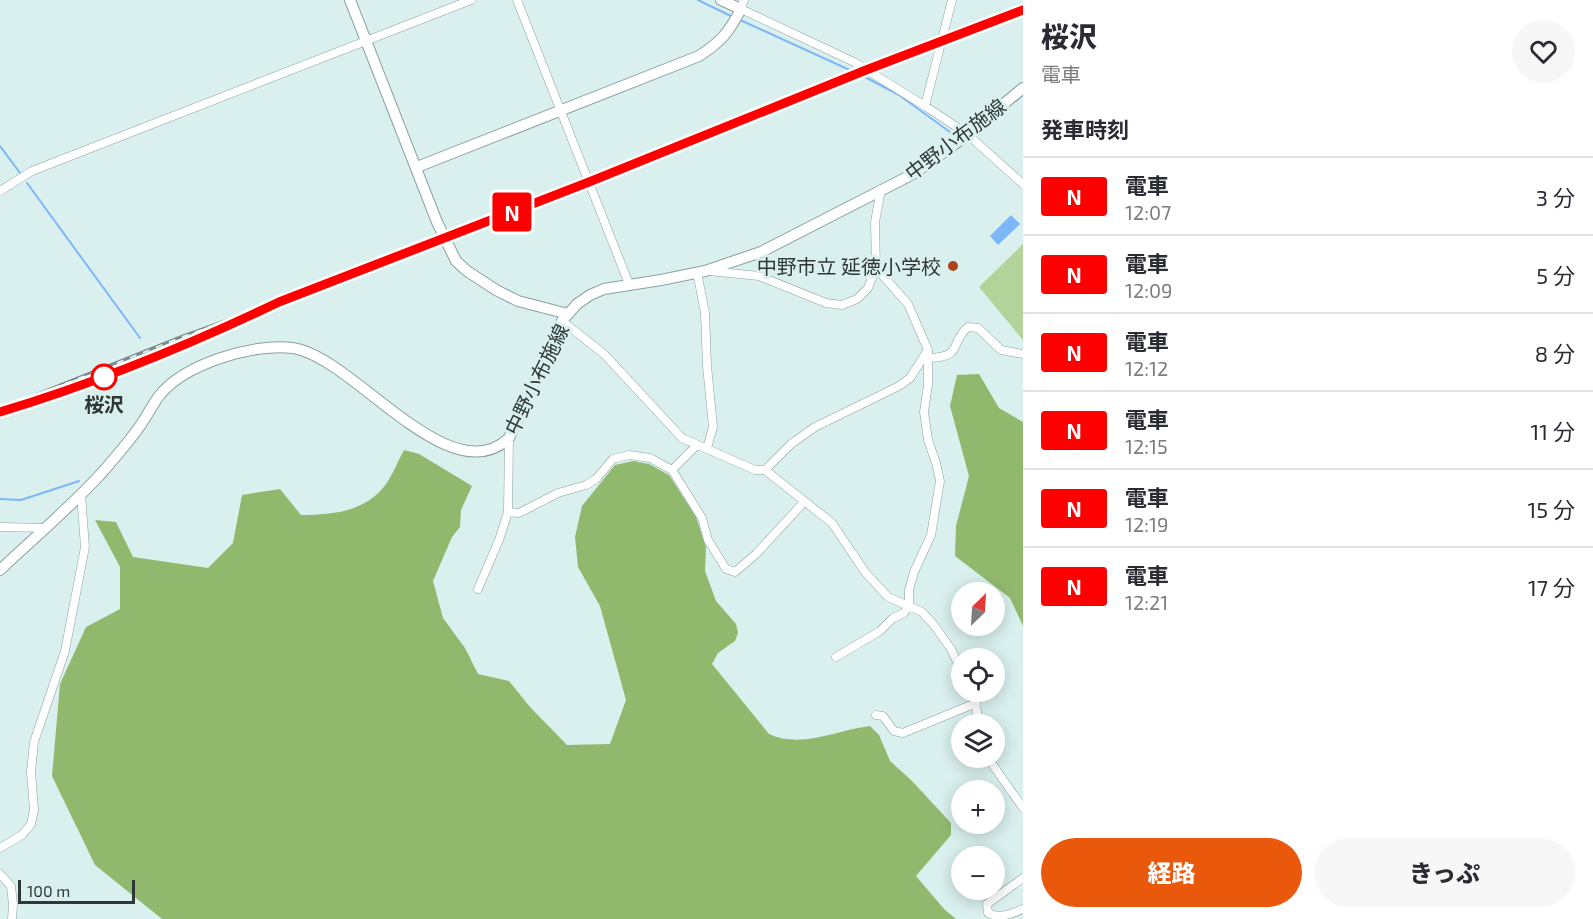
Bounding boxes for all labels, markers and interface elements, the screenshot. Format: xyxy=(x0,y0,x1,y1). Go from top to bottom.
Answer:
text: 桜沢 xyxy=(1041,19,1097,53)
button: heart xyxy=(1512,20,1575,83)
text: 電車 xyxy=(1041,62,1081,86)
street label: 中野小布施線 xyxy=(900,93,1010,185)
text: 発車時刻 xyxy=(1041,116,1129,142)
text: 電車 xyxy=(1125,172,1169,198)
text: N xyxy=(1066,184,1082,209)
text: 3 分 xyxy=(1536,184,1575,210)
line badge: N xyxy=(492,192,532,232)
text: N xyxy=(504,200,520,225)
text: 12:07 xyxy=(1125,200,1171,224)
text: 電車 xyxy=(1125,250,1169,276)
place label: 中野市立 延徳小学校 xyxy=(757,254,941,278)
marker: 中野市立 延徳小学校 xyxy=(946,259,960,273)
text: N xyxy=(1066,262,1082,287)
text: 5 分 xyxy=(1536,262,1575,288)
text: 12:09 xyxy=(1125,278,1172,302)
street label: 中野小布施線 xyxy=(499,320,573,438)
text: 電車 xyxy=(1125,328,1169,354)
text: N xyxy=(1066,340,1082,365)
text: 8 分 xyxy=(1535,340,1575,366)
text: 12:12 xyxy=(1125,356,1168,380)
marker: 桜沢 xyxy=(91,364,117,390)
place label: 桜沢 xyxy=(84,392,124,416)
text: 電車 xyxy=(1125,406,1169,432)
text: N xyxy=(1066,418,1082,443)
text: 11 分 xyxy=(1531,418,1575,444)
text: 12:15 xyxy=(1125,434,1168,458)
text: 電車 xyxy=(1125,484,1169,510)
text: N xyxy=(1066,496,1082,521)
text: 15 分 xyxy=(1528,496,1575,522)
text: 12:19 xyxy=(1125,512,1168,536)
text: 電車 xyxy=(1125,562,1169,588)
text: N xyxy=(1066,574,1082,599)
text: 17 分 xyxy=(1528,574,1575,600)
north arrow xyxy=(951,582,1005,636)
map controls xyxy=(951,582,1005,900)
text: 12:21 xyxy=(1125,590,1168,614)
button: locate xyxy=(951,648,1005,702)
button: layers xyxy=(951,714,1005,768)
button: + xyxy=(951,780,1005,834)
button: 経路 xyxy=(1041,838,1302,907)
button: きっぷ xyxy=(1314,838,1575,907)
button: − xyxy=(951,846,1005,900)
scale bar xyxy=(18,877,135,904)
text: 100 m xyxy=(27,881,70,900)

